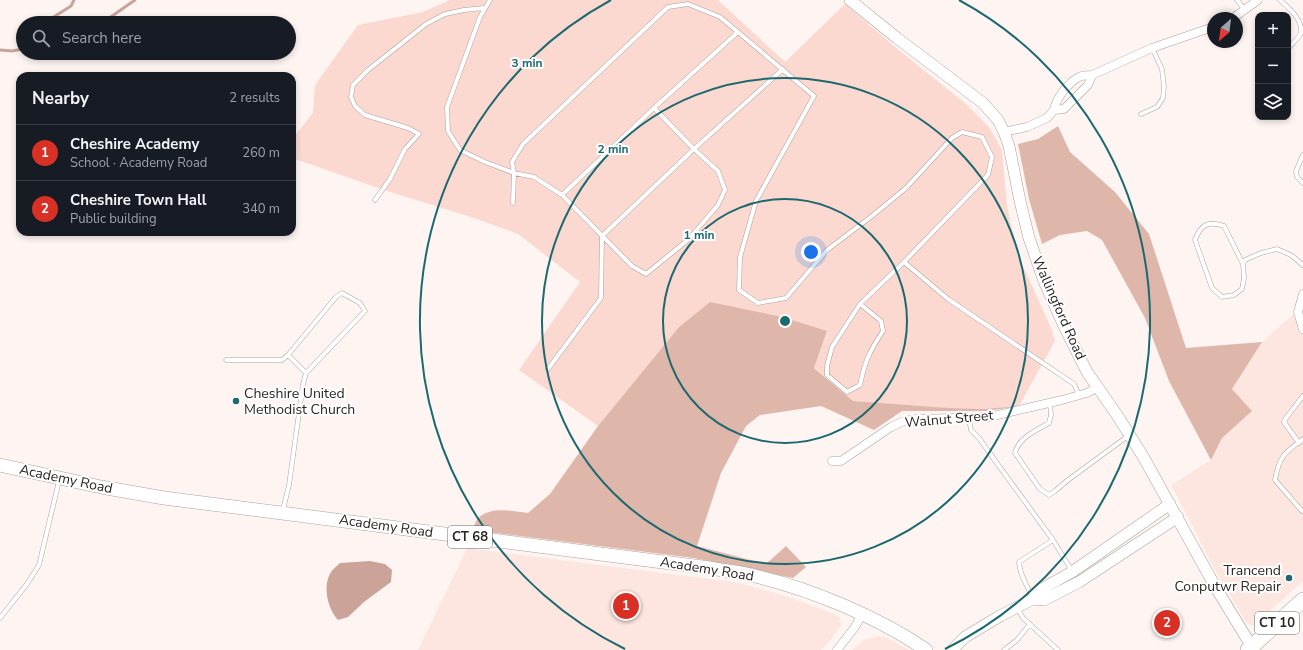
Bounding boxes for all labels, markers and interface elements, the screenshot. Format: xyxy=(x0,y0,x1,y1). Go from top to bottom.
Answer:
north arrow xyxy=(1207,12,1243,48)
map controls xyxy=(1255,12,1291,120)
button: + xyxy=(1255,12,1291,48)
search box xyxy=(16,16,296,60)
icon: search xyxy=(30,27,52,49)
text: Search here xyxy=(62,28,142,48)
button: − xyxy=(1255,48,1291,84)
text: 3 min xyxy=(511,55,543,71)
button: layers xyxy=(1255,84,1291,120)
text: Nearby xyxy=(32,87,89,110)
text: 2 results xyxy=(229,89,280,107)
text: Cheshire Academy xyxy=(70,134,199,154)
text: 2 min xyxy=(597,141,629,157)
text: 1 xyxy=(41,144,49,162)
text: 260 m xyxy=(242,144,280,162)
text: School · Academy Road xyxy=(70,154,207,172)
text: Cheshire Town Hall xyxy=(70,190,207,210)
text: 2 xyxy=(41,200,49,218)
text: 340 m xyxy=(242,200,280,218)
text: Public building xyxy=(70,210,157,228)
text: 1 min xyxy=(683,227,715,243)
your location xyxy=(801,242,821,262)
street label: Wallingford Road xyxy=(1028,253,1090,363)
centre of rings xyxy=(778,314,792,328)
place label: Cheshire United Methodist Church xyxy=(244,384,355,419)
marker: Cheshire United Methodist Church xyxy=(231,396,241,406)
street label: Walnut Street xyxy=(904,406,994,432)
street label: Academy Road xyxy=(18,460,114,498)
street label: Academy Road xyxy=(338,510,434,542)
road number: CT 68 xyxy=(448,526,492,548)
street label: Academy Road xyxy=(659,552,755,586)
place label: Trancend Conputwr Repair xyxy=(1174,561,1281,596)
marker: Trancend Conputwr Repair xyxy=(1284,573,1294,583)
pin: 1 xyxy=(613,591,639,621)
pin: 2 xyxy=(1154,608,1180,638)
road number: CT 10 xyxy=(1255,612,1299,634)

